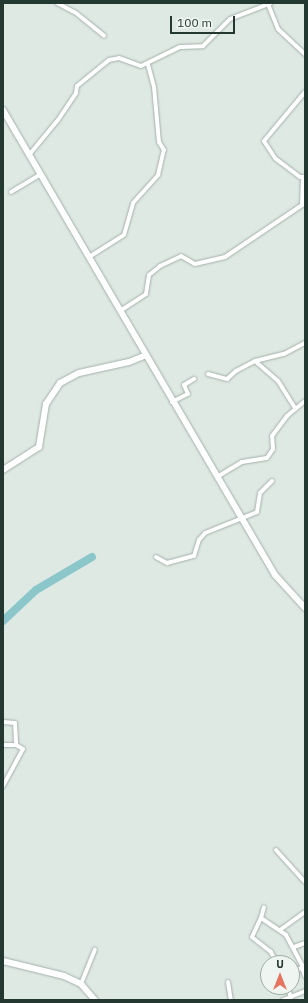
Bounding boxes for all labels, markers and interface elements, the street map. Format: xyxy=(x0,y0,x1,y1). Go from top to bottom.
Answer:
scale bar xyxy=(172,8,237,34)
text: 100 m xyxy=(177,15,212,30)
north arrow xyxy=(260,955,300,995)
text: U xyxy=(276,957,284,971)

